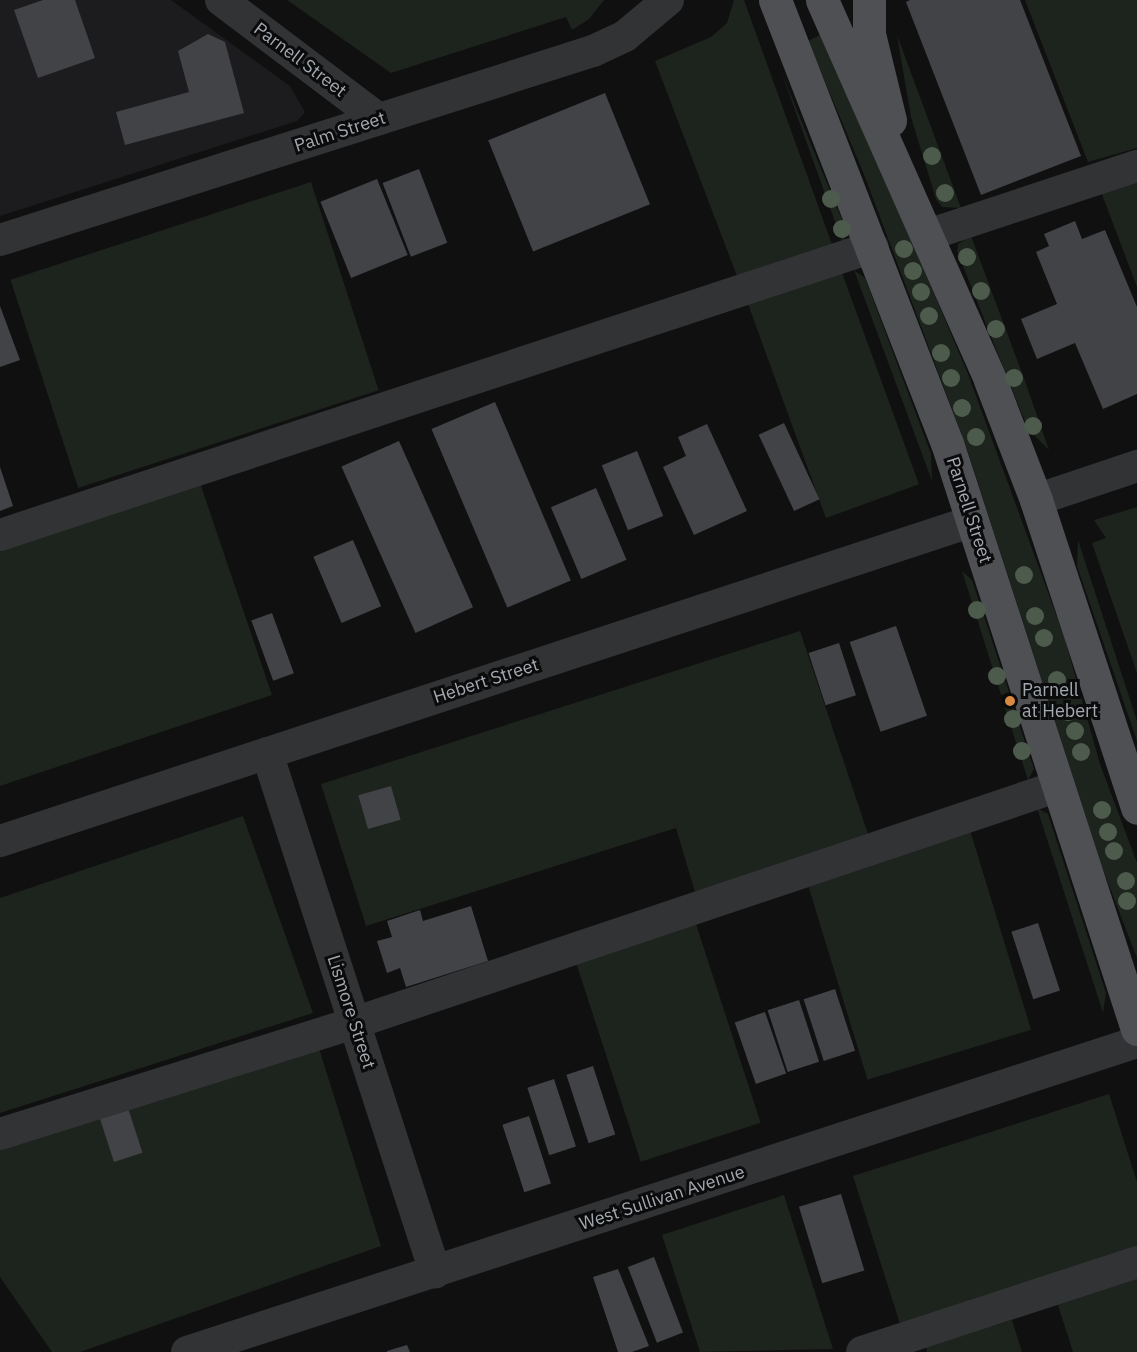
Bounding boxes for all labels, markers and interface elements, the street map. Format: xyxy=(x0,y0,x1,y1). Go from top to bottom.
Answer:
street label: Parnell Street xyxy=(249,18,351,102)
street label: Palm Street xyxy=(292,107,388,157)
street label: Parnell Street xyxy=(942,454,996,566)
street label: Hebert Street xyxy=(431,654,541,708)
place label: Parnell at Hebert xyxy=(1022,680,1098,722)
marker: Parnell at Hebert xyxy=(1003,694,1017,708)
street label: Lismore Street xyxy=(322,953,380,1071)
street label: West Sullivan Avenue xyxy=(577,1161,747,1235)

